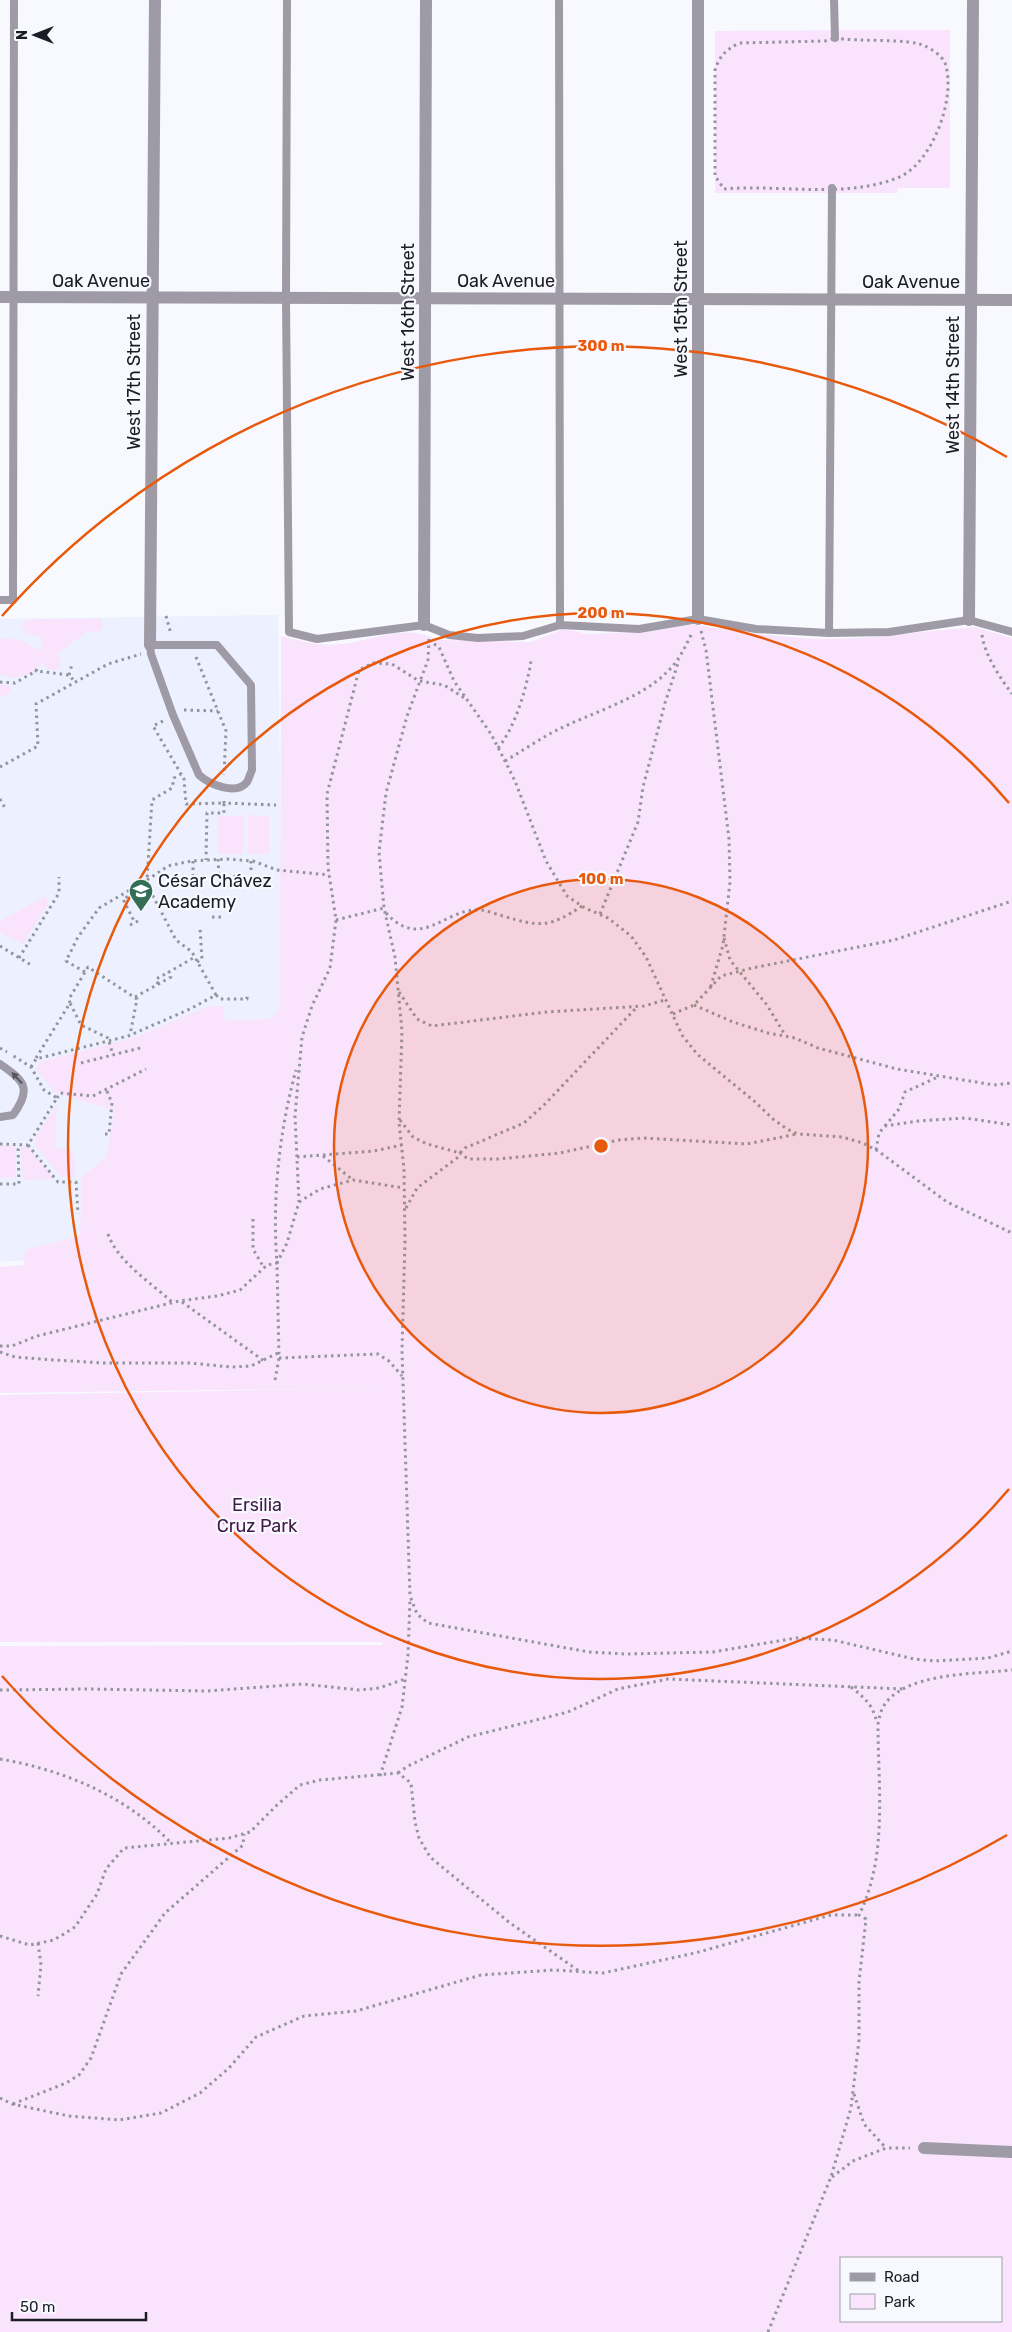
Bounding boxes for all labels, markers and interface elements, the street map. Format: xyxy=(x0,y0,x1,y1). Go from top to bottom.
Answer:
north arrow xyxy=(10,10,60,60)
text: N xyxy=(14,30,31,40)
street label: West 15th Street xyxy=(670,240,692,378)
street label: West 16th Street xyxy=(397,243,419,381)
street label: Oak Avenue xyxy=(52,270,150,292)
street label: Oak Avenue xyxy=(457,270,555,292)
street label: Oak Avenue xyxy=(862,271,960,293)
street label: West 17th Street xyxy=(123,314,145,450)
street label: West 14th Street xyxy=(942,316,964,454)
text: 300 m xyxy=(577,337,625,355)
text: 200 m xyxy=(577,604,625,622)
place label: César Chávez Academy xyxy=(158,870,272,913)
text: 100 m xyxy=(579,870,623,888)
school or university icon: César Chávez Academy xyxy=(128,878,154,912)
one-way arrow xyxy=(11,1072,23,1084)
centre of rings xyxy=(592,1137,610,1155)
park label: Ersilia Cruz Park xyxy=(217,1494,298,1537)
legend xyxy=(840,2257,1002,2322)
text: Road xyxy=(884,2268,920,2286)
scale bar xyxy=(12,2290,146,2322)
text: Park xyxy=(884,2293,915,2311)
text: 50 m xyxy=(20,2298,55,2316)

